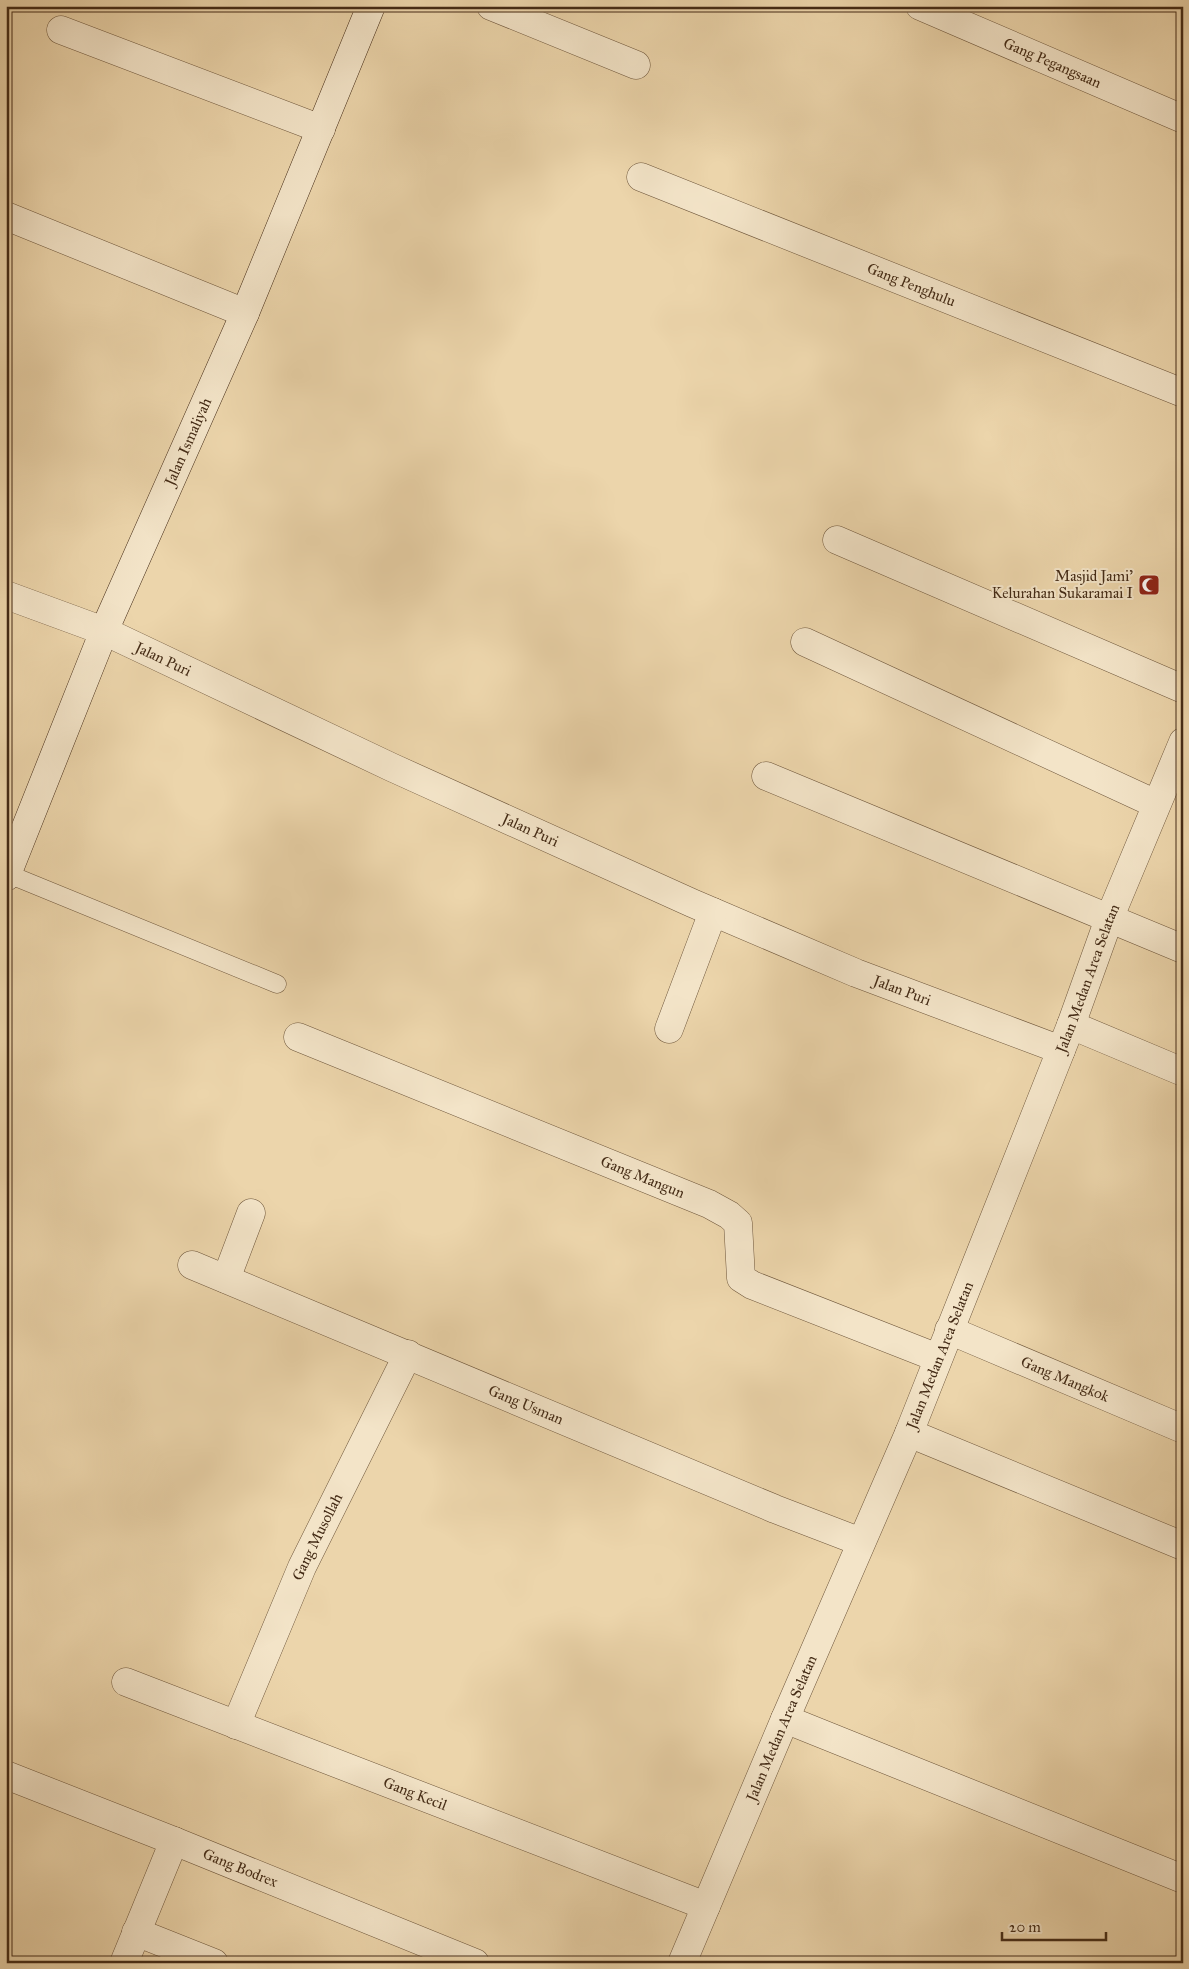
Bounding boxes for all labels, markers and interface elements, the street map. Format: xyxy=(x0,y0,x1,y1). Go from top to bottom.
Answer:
street label: Gang Pegangsaan xyxy=(1001,34,1104,92)
street label: Gang Penghulu xyxy=(865,259,958,310)
street label: Jalan Ismaliyah xyxy=(160,394,216,491)
place label: Masjid Jami' Kelurahan Sukaramai I xyxy=(992,567,1133,602)
mosque icon: Masjid Jami' Kelurahan Sukaramai I xyxy=(1137,573,1161,597)
street label: Jalan Puri xyxy=(130,637,194,680)
street label: Jalan Puri xyxy=(497,809,562,851)
street label: Jalan Medan Area Selatan xyxy=(1051,901,1123,1058)
street label: Jalan Puri xyxy=(869,971,934,1009)
street label: Gang Mangun xyxy=(598,1152,687,1202)
street label: Jalan Medan Area Selatan xyxy=(902,1279,977,1434)
street label: Gang Mangkok xyxy=(1018,1352,1112,1406)
street label: Gang Usman xyxy=(486,1381,566,1428)
street label: Gang Musollah xyxy=(288,1490,347,1583)
street label: Jalan Medan Area Selatan xyxy=(742,1652,821,1806)
street label: Gang Kecil xyxy=(381,1773,451,1814)
street label: Gang Bodrex xyxy=(200,1845,281,1891)
scale bar xyxy=(1002,1909,1105,1941)
text: 20 m xyxy=(1009,1918,1041,1936)

